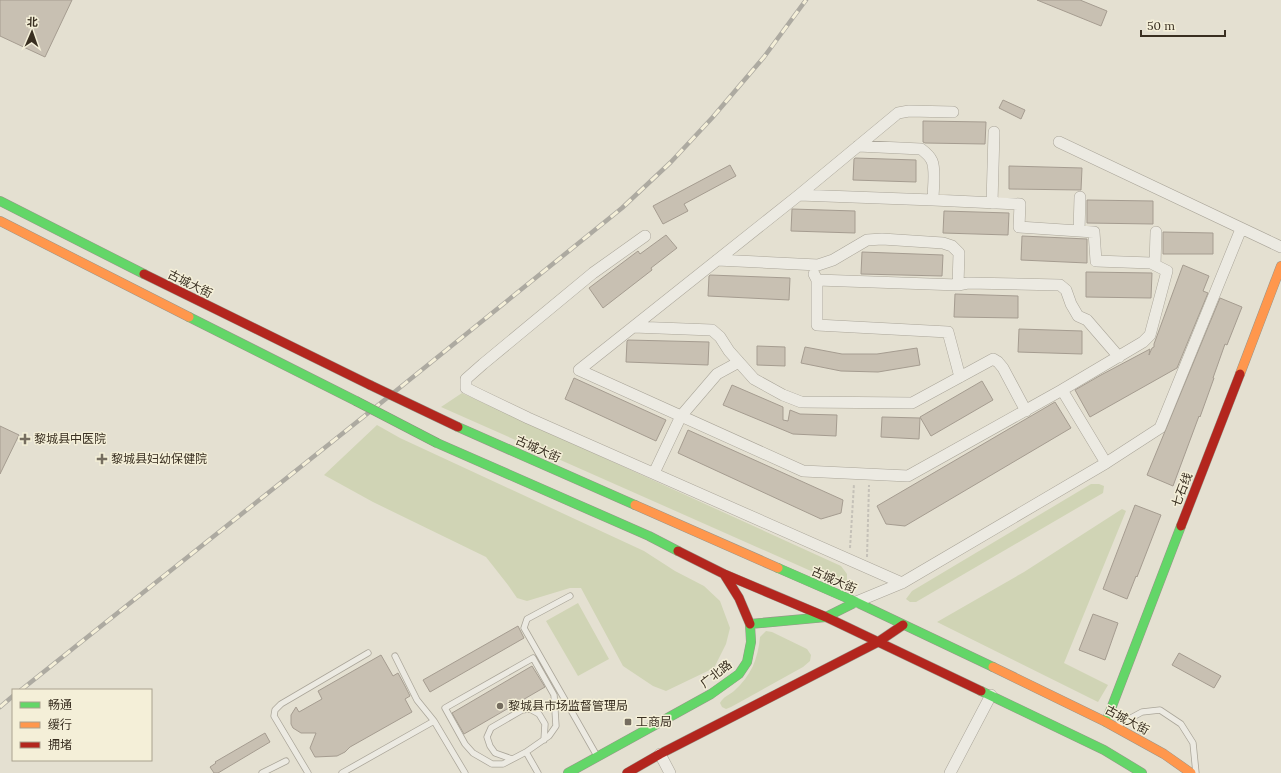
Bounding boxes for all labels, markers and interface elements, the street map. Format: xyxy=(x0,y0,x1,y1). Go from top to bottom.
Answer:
north arrow xyxy=(12,12,52,52)
scale bar xyxy=(1141,12,1225,38)
text: 北 xyxy=(27,15,38,29)
text: 50 m xyxy=(1147,18,1175,33)
street label: 古城大街 xyxy=(165,266,215,301)
place label: 黎城县中医院 xyxy=(34,431,106,446)
street label: 古城大街 xyxy=(513,432,563,465)
marker: 黎城县中医院 xyxy=(19,433,31,445)
place label: 黎城县妇幼保健院 xyxy=(111,451,207,466)
marker: 黎城县妇幼保健院 xyxy=(96,453,108,465)
street label: 七石线 xyxy=(1168,470,1195,509)
street label: 古城大街 xyxy=(809,563,859,596)
street label: 广北路 xyxy=(697,657,734,691)
legend xyxy=(12,689,152,761)
text: 畅通 xyxy=(48,697,72,712)
place label: 黎城县市场监督管理局 xyxy=(508,698,628,713)
marker: 黎城县市场监督管理局 xyxy=(495,701,505,711)
street label: 古城大街 xyxy=(1103,702,1152,737)
place label: 工商局 xyxy=(636,714,672,729)
text: 缓行 xyxy=(48,717,72,732)
marker: 工商局 xyxy=(623,717,633,727)
text: 拥堵 xyxy=(48,737,72,752)

